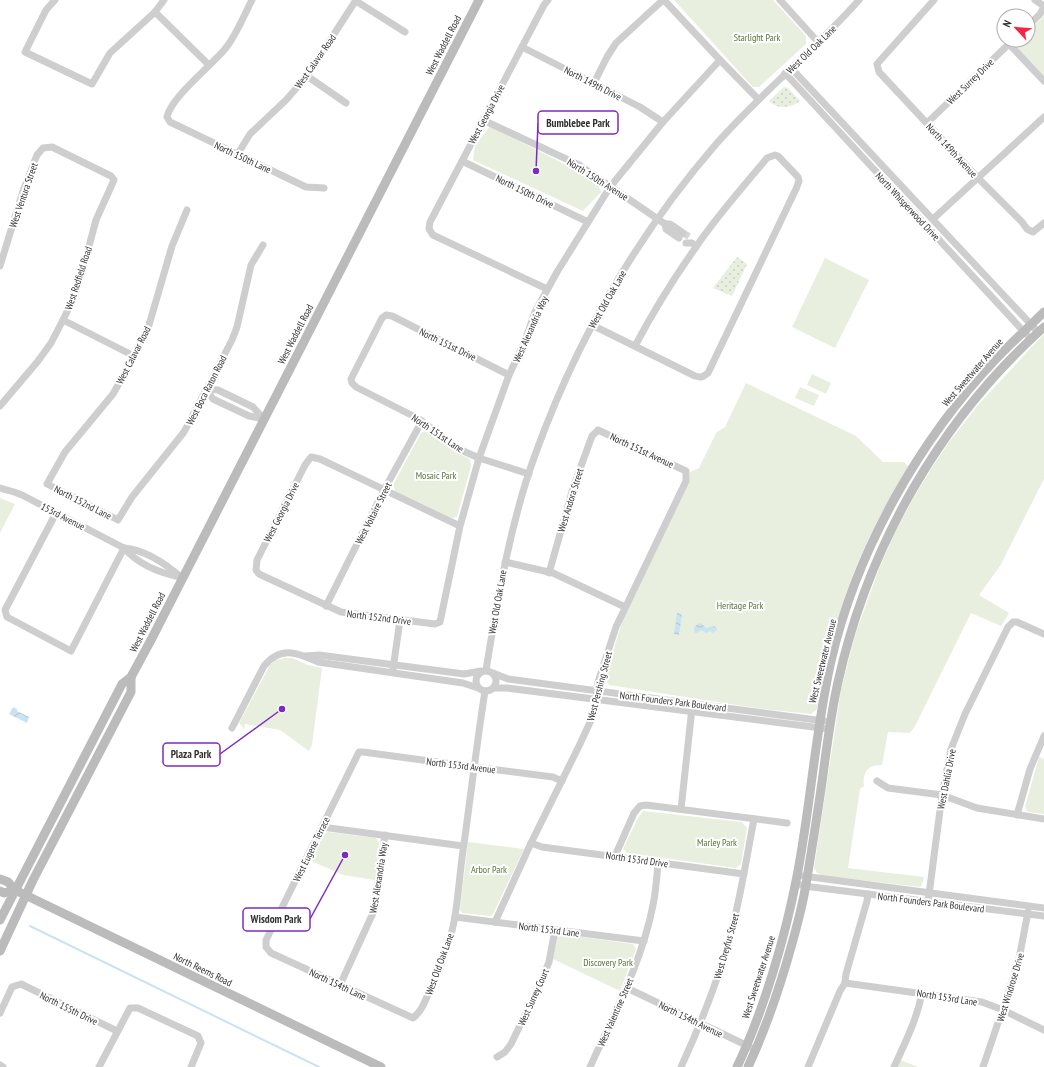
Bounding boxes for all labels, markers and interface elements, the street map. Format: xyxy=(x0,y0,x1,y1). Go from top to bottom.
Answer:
north arrow xyxy=(996,8,1036,48)
street label: West Waddell Road xyxy=(423,13,464,77)
text: N xyxy=(999,18,1015,29)
street label: West Old Oak Lane xyxy=(784,22,839,77)
park label: Starlight Park xyxy=(734,31,780,44)
street label: West Calavar Road xyxy=(292,32,339,91)
street label: West Surrey Drive xyxy=(944,56,997,107)
street label: North 149th Drive xyxy=(562,63,624,104)
street label: West Georgia Drive xyxy=(465,82,508,146)
callout: Bumblebee Park xyxy=(538,111,618,134)
text: Bumblebee Park xyxy=(546,116,610,130)
street label: North 149th Avenue xyxy=(923,120,980,180)
street label: North 150th Lane xyxy=(212,139,273,176)
street label: North 150th Avenue xyxy=(565,155,631,203)
street label: West Ventura Street xyxy=(6,161,41,229)
street label: North Whisperwood Drive xyxy=(873,169,943,243)
street label: North 150th Drive xyxy=(494,172,556,211)
street label: West Redfield Road xyxy=(62,245,95,312)
street label: West Old Oak Lane xyxy=(586,268,629,331)
street label: West Alexandria Way xyxy=(510,294,551,364)
street label: West Waddell Road xyxy=(275,302,316,366)
street label: West Calavar Road xyxy=(113,324,154,386)
street label: North 151st Drive xyxy=(417,325,478,364)
street label: West Sweetwater Avenue xyxy=(939,335,1006,409)
street label: West Boca Raton Road xyxy=(183,353,230,427)
street label: North 151st Lane xyxy=(409,411,466,456)
street label: North 151st Avenue xyxy=(608,430,676,471)
street label: West Andora Street xyxy=(555,467,586,534)
park label: Mosaic Park xyxy=(416,469,456,482)
street label: West Georgia Drive xyxy=(261,480,302,544)
street label: West Voltaire Street xyxy=(352,480,395,546)
street label: North 152nd Lane xyxy=(52,482,114,522)
street label: 153rd Avenue xyxy=(39,500,87,533)
street label: West Old Oak Lane xyxy=(485,569,510,635)
street label: West Waddell Road xyxy=(127,590,168,654)
park label: Heritage Park xyxy=(717,599,763,612)
street label: North 152nd Drive xyxy=(346,607,412,628)
street label: West Sweetwater Avenue xyxy=(806,618,839,705)
street label: West Pershing Street xyxy=(584,650,615,722)
street label: North Founders Park Boulevard xyxy=(619,689,727,714)
callout: Plaza Park xyxy=(163,743,220,766)
text: Plaza Park xyxy=(171,747,212,761)
street label: West Dahlia Drive xyxy=(934,748,959,810)
street label: North 153rd Avenue xyxy=(426,755,496,776)
street label: West Eugene Terrace xyxy=(290,815,333,884)
park label: Marley Park xyxy=(697,836,737,849)
street label: West Alexandria Way xyxy=(366,842,391,914)
street label: North 153rd Drive xyxy=(605,849,669,870)
park label: Arbor Park xyxy=(471,863,507,876)
street label: North Founders Park Boulevard xyxy=(877,890,985,915)
callout: Wisdom Park xyxy=(243,908,310,931)
text: Wisdom Park xyxy=(250,912,302,926)
street label: West Dreyfus Street xyxy=(711,912,742,980)
street label: North 153rd Lane xyxy=(518,919,580,940)
street label: West Old Oak Lane xyxy=(422,932,457,997)
street label: West Sweetwater Avenue xyxy=(739,934,778,1020)
street label: North Reems Road xyxy=(171,950,234,989)
street label: West Windrose Drive xyxy=(994,951,1027,1023)
park label: Discovery Park xyxy=(583,956,633,969)
street label: North 154th Lane xyxy=(307,966,368,1003)
street label: West Surrey Court xyxy=(515,966,552,1028)
street label: West Valentine Street xyxy=(595,976,637,1049)
street label: North 153rd Lane xyxy=(916,986,978,1009)
street label: North 155th Drive xyxy=(38,989,100,1028)
street label: North 154th Avenue xyxy=(657,998,725,1041)

